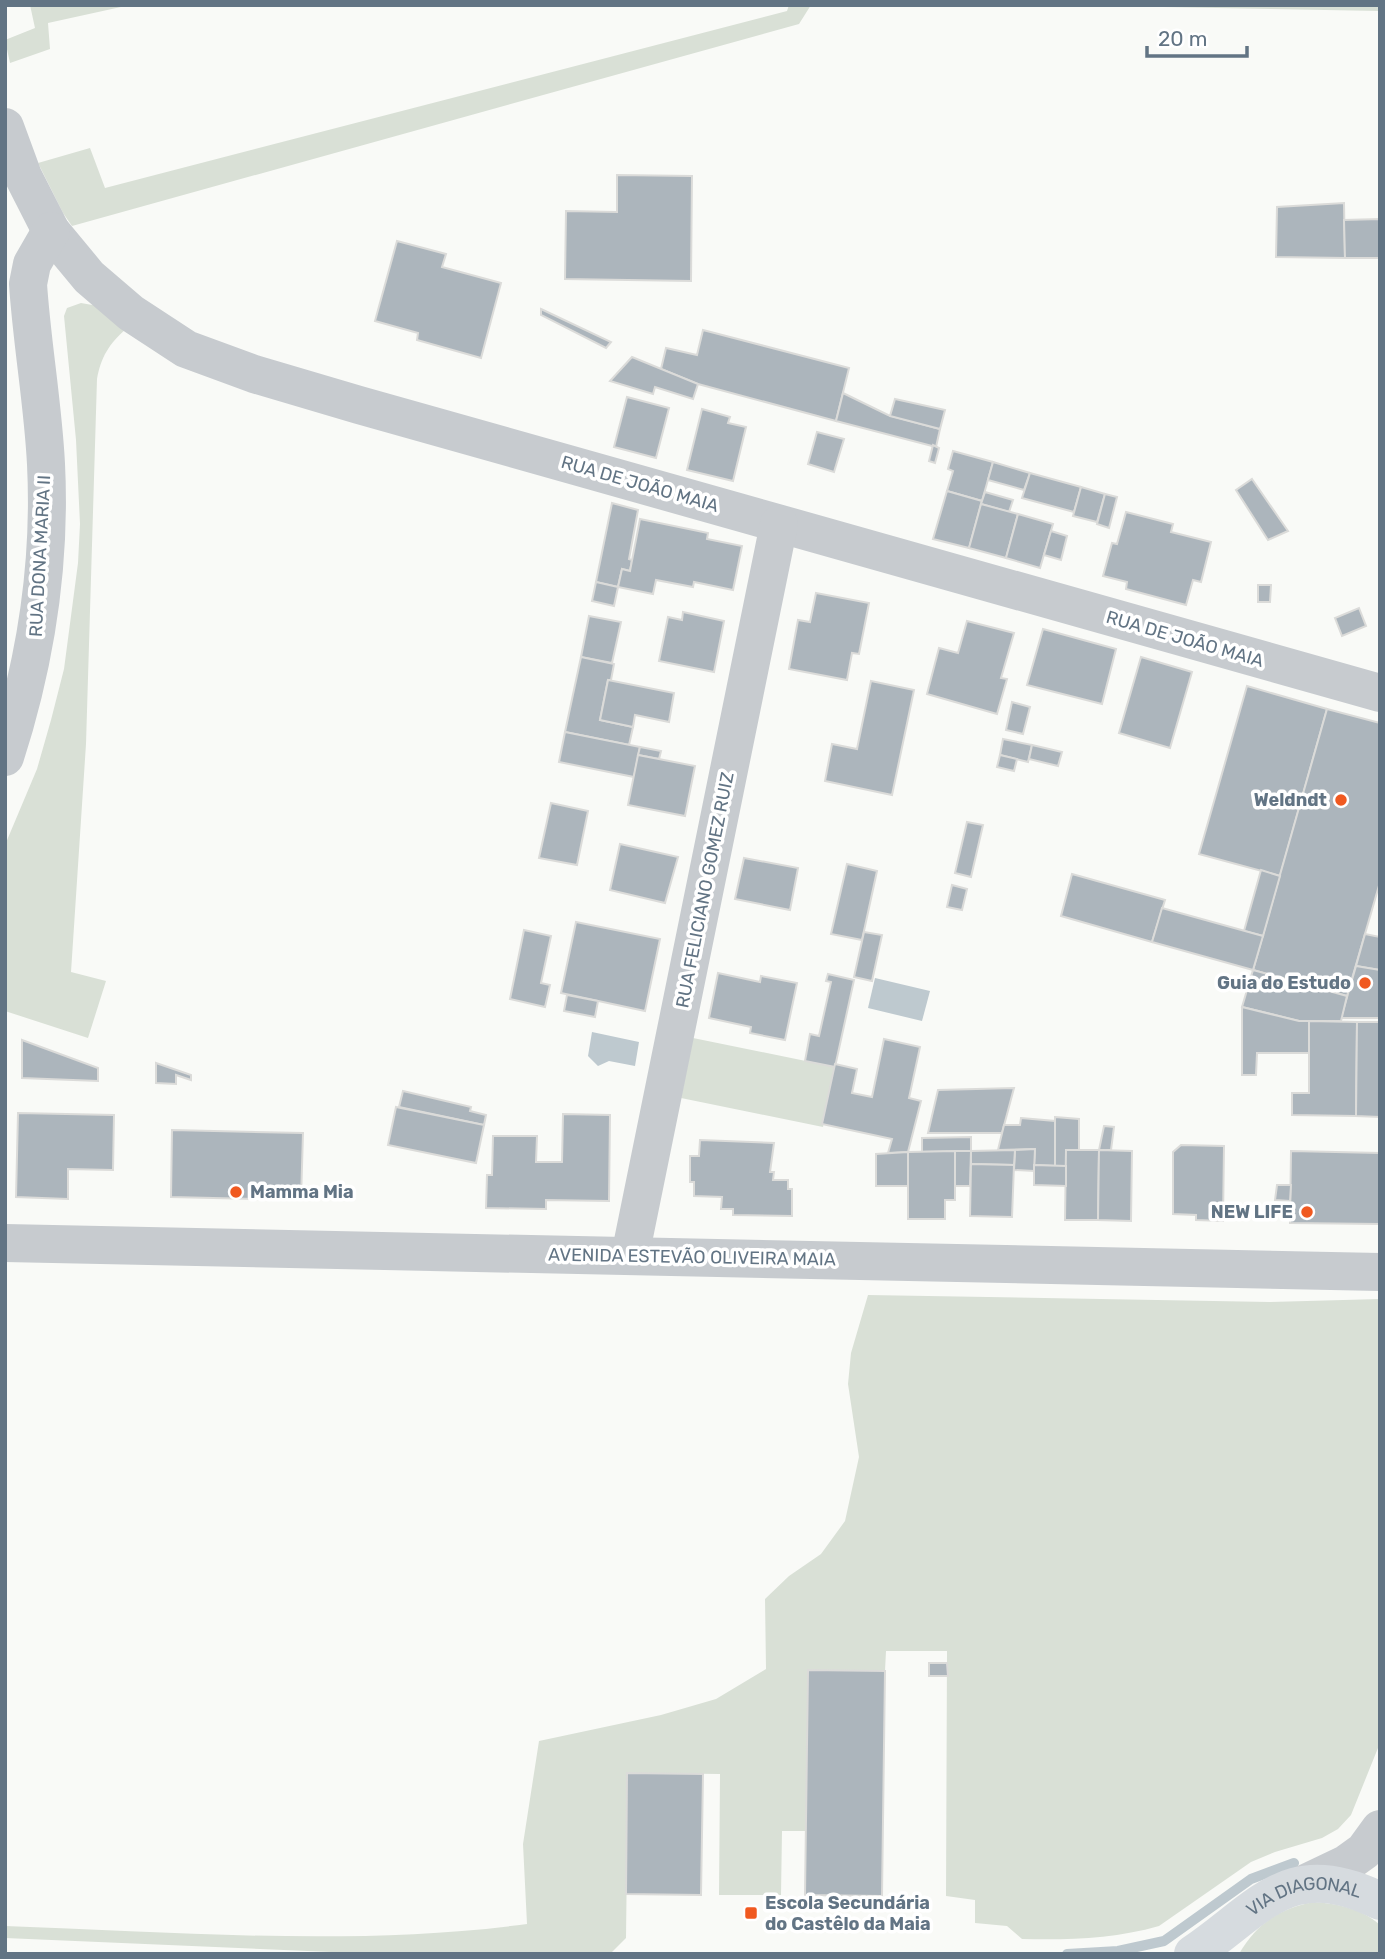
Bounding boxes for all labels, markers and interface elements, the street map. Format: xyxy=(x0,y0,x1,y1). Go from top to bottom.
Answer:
scale bar xyxy=(1147,14,1247,58)
text: 20 m xyxy=(1158,26,1207,51)
street label: RUA DE JOÃO MAIA xyxy=(559,451,721,517)
street label: RUA DONA MARIA II xyxy=(25,474,55,638)
street label: RUA DE JOÃO MAIA xyxy=(1104,606,1266,672)
street label: RUA FELICIANO GOMEZ RUIZ xyxy=(671,770,739,1010)
place label: Weldndt xyxy=(1254,789,1327,811)
marker: Weldndt xyxy=(1333,792,1349,808)
place label: Guia do Estudo xyxy=(1217,972,1351,994)
marker: Guia do Estudo xyxy=(1357,975,1373,991)
place label: Mamma Mia xyxy=(250,1181,354,1203)
marker: Mamma Mia xyxy=(228,1184,244,1200)
place label: NEW LIFE xyxy=(1211,1201,1293,1223)
marker: NEW LIFE xyxy=(1299,1204,1315,1220)
street label: AVENIDA ESTEVÃO OLIVEIRA MAIA xyxy=(548,1243,836,1271)
street label: VIA DIAGONAL xyxy=(1242,1872,1365,1921)
place label: Escola Secundária do Castêlo da Maia xyxy=(765,1892,931,1935)
marker: Escola Secundária do Castêlo da Maia xyxy=(743,1905,759,1921)

